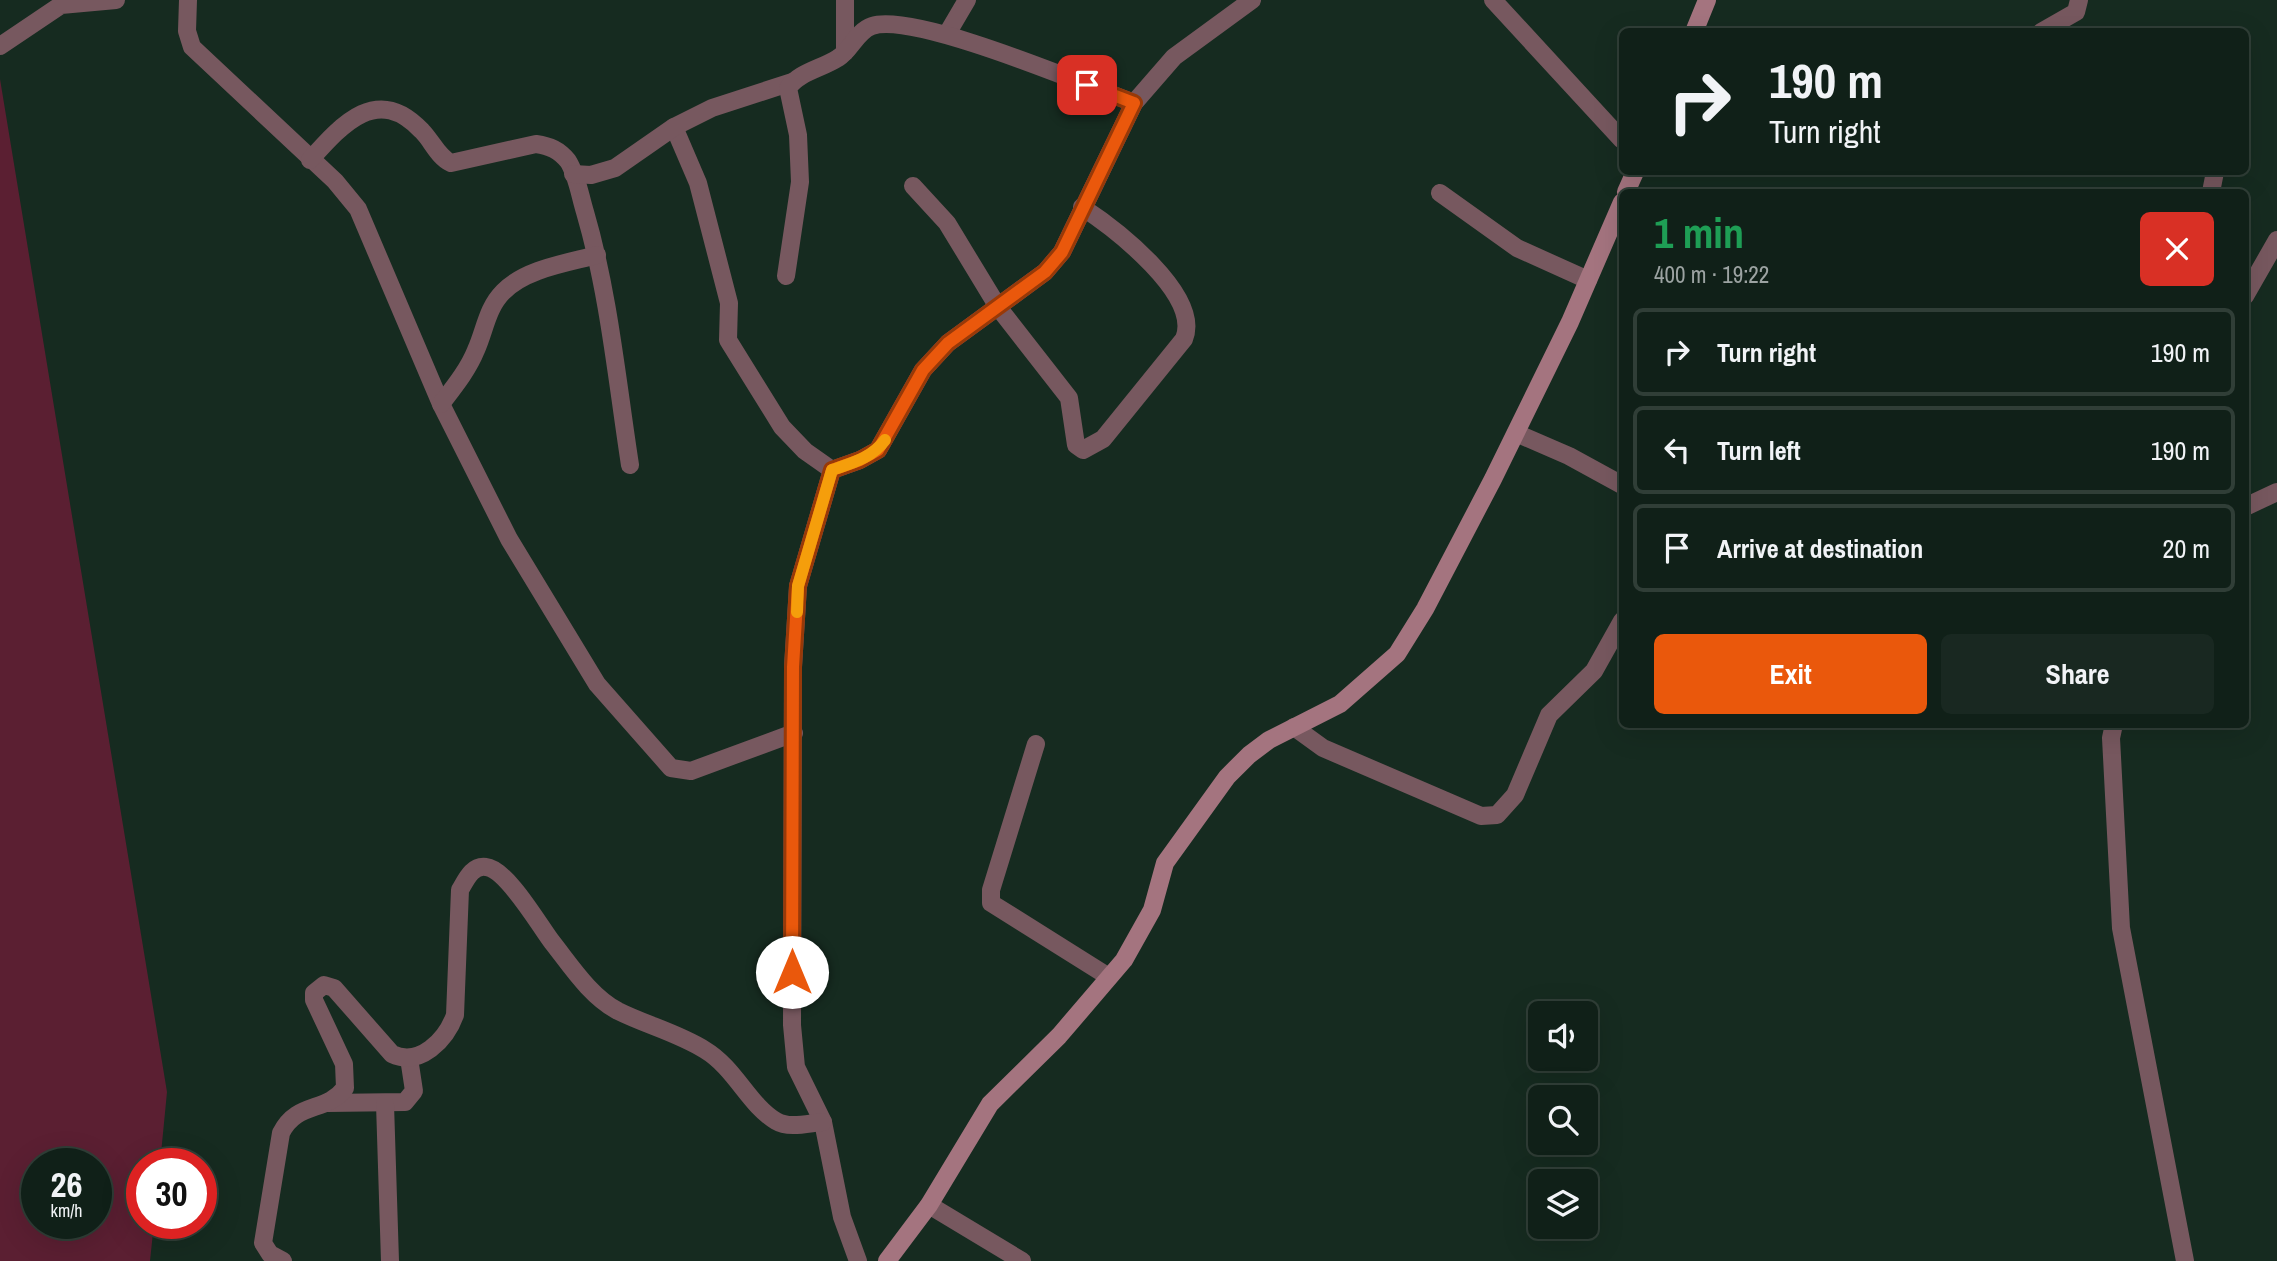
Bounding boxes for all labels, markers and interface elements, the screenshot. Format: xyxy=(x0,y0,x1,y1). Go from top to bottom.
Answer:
text: 190 m xyxy=(1769,47,1883,113)
pin xyxy=(1057,55,1117,115)
icon: right xyxy=(1654,56,1745,147)
icon: arrive xyxy=(1068,66,1106,104)
text: Turn right xyxy=(1769,110,1881,153)
text: 1 min xyxy=(1654,205,1744,261)
button: close xyxy=(2140,212,2214,286)
text: 400 m · 19:22 xyxy=(1654,259,1769,290)
icon: right xyxy=(1658,333,1696,371)
text: Turn right xyxy=(1717,335,1816,370)
text: 190 m xyxy=(2151,335,2210,370)
icon: left xyxy=(1658,431,1696,469)
text: Turn left xyxy=(1717,433,1801,468)
text: 190 m xyxy=(2151,433,2210,468)
icon: arrive xyxy=(1658,529,1696,567)
text: Arrive at destination xyxy=(1717,531,1923,566)
text: 20 m xyxy=(2163,531,2210,566)
button: Exit xyxy=(1654,634,1927,714)
button: Share xyxy=(1941,634,2214,714)
position arrow xyxy=(755,935,829,1009)
map controls xyxy=(1528,1001,1598,1239)
button: sound xyxy=(1528,1001,1598,1071)
button: search xyxy=(1528,1085,1598,1155)
speed limit sign: 30 xyxy=(126,1148,217,1239)
text: 26 xyxy=(51,1161,82,1208)
button: layers xyxy=(1528,1169,1598,1239)
text: km/h xyxy=(51,1198,83,1223)

